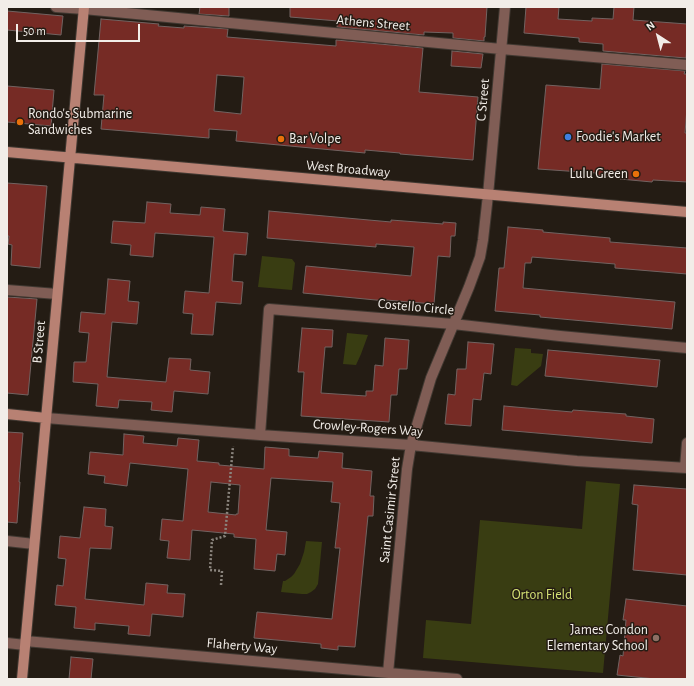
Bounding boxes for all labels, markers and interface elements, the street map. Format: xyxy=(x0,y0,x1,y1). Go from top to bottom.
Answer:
street label: Athens Street xyxy=(336,11,410,35)
scale bar xyxy=(18,16,142,42)
north arrow xyxy=(638,16,678,56)
text: N xyxy=(644,19,657,33)
text: 50 m xyxy=(23,25,46,37)
street label: C Street xyxy=(473,78,493,122)
place label: Rondo's Submarine Sandwiches xyxy=(28,106,132,138)
marker: Rondo's Submarine Sandwiches xyxy=(15,117,25,127)
place label: Foodie's Market xyxy=(576,129,661,145)
place label: Bar Volpe xyxy=(289,131,341,147)
marker: Foodie's Market xyxy=(563,132,573,142)
marker: Bar Volpe xyxy=(276,134,286,144)
street label: West Broadway xyxy=(305,157,391,181)
place label: Lulu Green xyxy=(569,166,628,182)
marker: Lulu Green xyxy=(631,169,641,179)
street label: Costello Circle xyxy=(377,295,455,319)
street label: B Street xyxy=(29,320,49,364)
street label: Crowley-Rogers Way xyxy=(312,416,424,440)
street label: Saint Casimir Street xyxy=(376,456,404,564)
park label: Orton Field xyxy=(512,587,572,603)
place label: James Condon Elementary School xyxy=(547,622,648,654)
marker: James Condon Elementary School xyxy=(651,633,661,643)
street label: Flaherty Way xyxy=(206,635,278,657)

